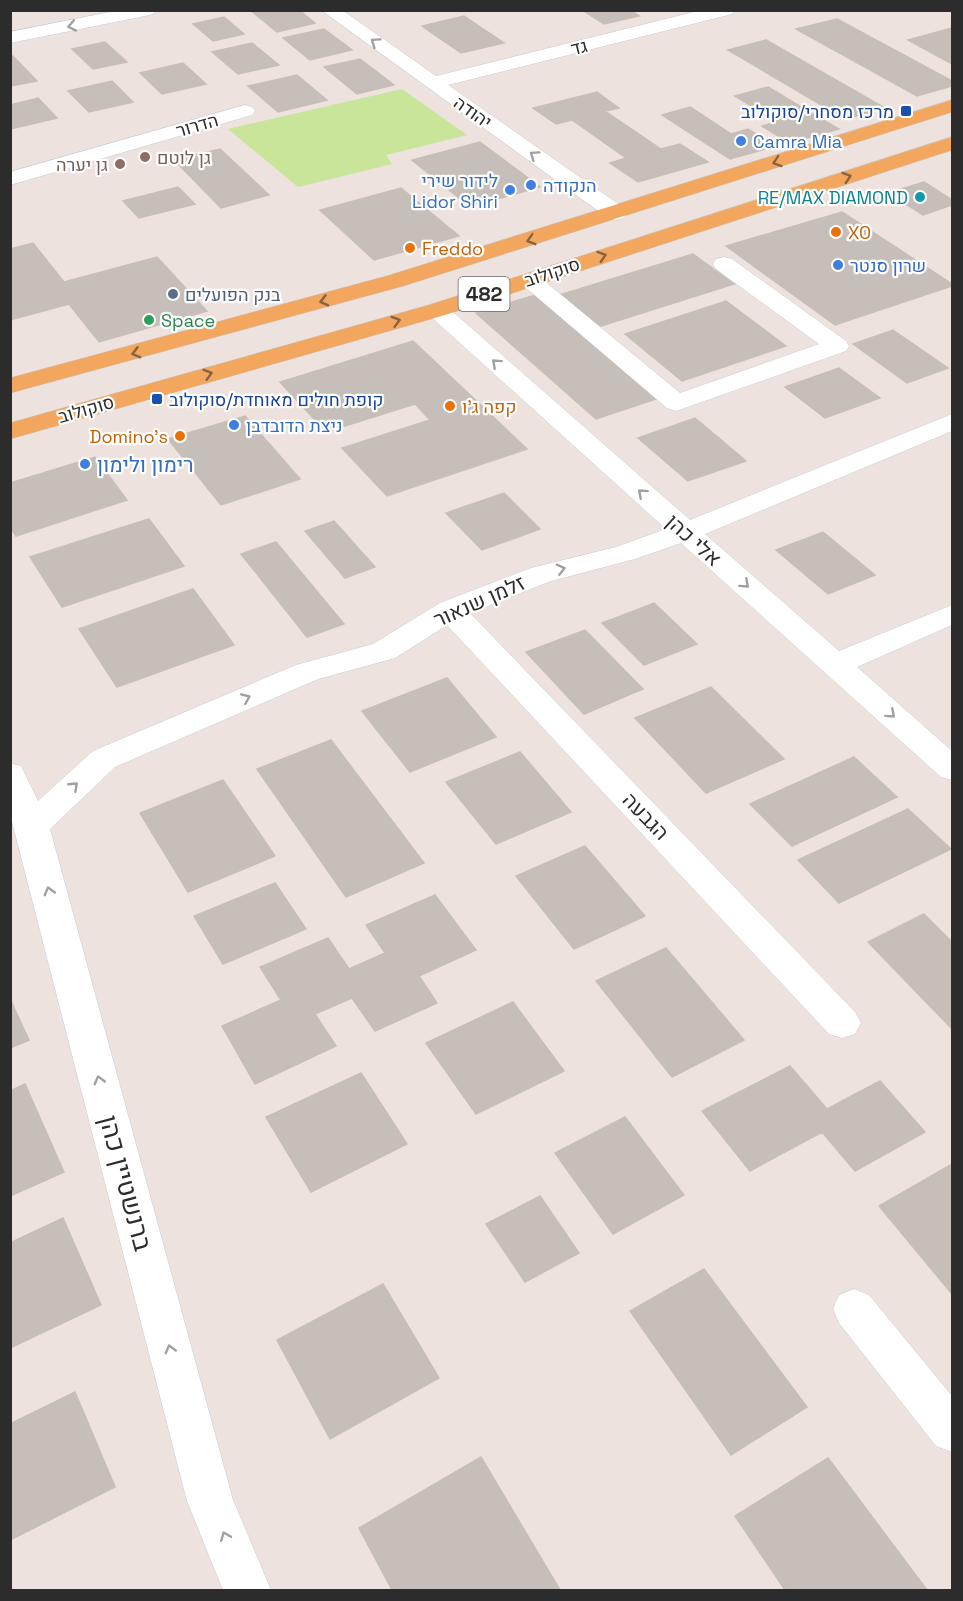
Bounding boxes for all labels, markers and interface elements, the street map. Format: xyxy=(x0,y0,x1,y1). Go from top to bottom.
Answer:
one-way arrow xyxy=(67,19,77,32)
street label: גד xyxy=(568,34,590,60)
one-way arrow xyxy=(371,38,382,49)
street label: יהודה xyxy=(449,91,497,133)
place label: מרכז מסחרי/סוקולוב xyxy=(741,100,894,123)
marker: מרכז מסחרי/סוקולוב xyxy=(899,104,913,118)
street label: הדרור xyxy=(173,108,221,142)
place label: Camra Mia xyxy=(753,130,842,153)
marker: Camra Mia xyxy=(734,134,748,148)
place label: גן לוטם xyxy=(157,146,211,169)
marker: גן לוטם xyxy=(138,150,152,164)
one-way arrow xyxy=(529,151,540,162)
place label: גן יערה xyxy=(56,153,108,176)
one-way arrow xyxy=(772,155,783,167)
marker: גן יערה xyxy=(113,157,127,171)
place label: לידור שירי Lidor Shiri xyxy=(412,169,498,213)
one-way arrow xyxy=(841,171,852,184)
place label: הנקודה xyxy=(543,174,597,197)
marker: הנקודה xyxy=(524,178,538,192)
marker: לידור שירי Lidor Shiri xyxy=(503,183,517,197)
place label: RE/MAX DIAMOND xyxy=(758,186,908,209)
marker: RE/MAX DIAMOND xyxy=(913,190,927,204)
place label: XO xyxy=(848,221,871,244)
marker: XO xyxy=(829,225,843,239)
one-way arrow xyxy=(526,232,537,245)
place label: Freddo xyxy=(422,237,483,260)
marker: Freddo xyxy=(403,241,417,255)
one-way arrow xyxy=(596,251,607,264)
street label: סוקולוב xyxy=(521,252,583,292)
place label: שרון סנטר xyxy=(850,254,926,277)
marker: שרון סנטר xyxy=(831,258,845,272)
road number: 482 xyxy=(458,277,510,311)
place label: בנק הפועלים xyxy=(185,283,281,306)
marker: בנק הפועלים xyxy=(166,287,180,301)
one-way arrow xyxy=(319,294,329,306)
place label: Space xyxy=(161,309,215,332)
marker: Space xyxy=(142,313,156,327)
one-way arrow xyxy=(390,316,401,328)
one-way arrow xyxy=(131,346,141,358)
one-way arrow xyxy=(492,359,503,370)
one-way arrow xyxy=(203,369,213,382)
place label: קופת חולים מאוחדת/סוקולוב xyxy=(169,388,383,411)
street label: סוקולוב xyxy=(55,390,117,428)
marker: קופת חולים מאוחדת/סוקולוב xyxy=(150,392,164,406)
place label: קפה ג'ו xyxy=(462,395,516,418)
marker: קפה ג'ו xyxy=(443,399,457,413)
place label: ניצת הדובדבן xyxy=(246,414,342,437)
marker: ניצת הדובדבן xyxy=(227,418,241,432)
place label: Domino's xyxy=(90,425,168,448)
marker: Domino's xyxy=(173,429,187,443)
place label: רימון ולימון xyxy=(97,451,193,478)
marker: רימון ולימון xyxy=(78,457,92,471)
one-way arrow xyxy=(638,489,648,500)
street label: אלי כהן xyxy=(661,508,727,572)
one-way arrow xyxy=(556,563,566,576)
street label: זלמן שנאור xyxy=(429,569,529,633)
one-way arrow xyxy=(738,577,749,588)
one-way arrow xyxy=(240,693,251,705)
one-way arrow xyxy=(884,707,894,718)
one-way arrow xyxy=(68,782,78,793)
street label: הגבעה xyxy=(617,786,675,846)
one-way arrow xyxy=(43,886,56,896)
one-way arrow xyxy=(93,1075,106,1085)
street label: ברנשטיין כהן xyxy=(92,1111,161,1255)
one-way arrow xyxy=(165,1344,178,1354)
one-way arrow xyxy=(220,1532,232,1543)

